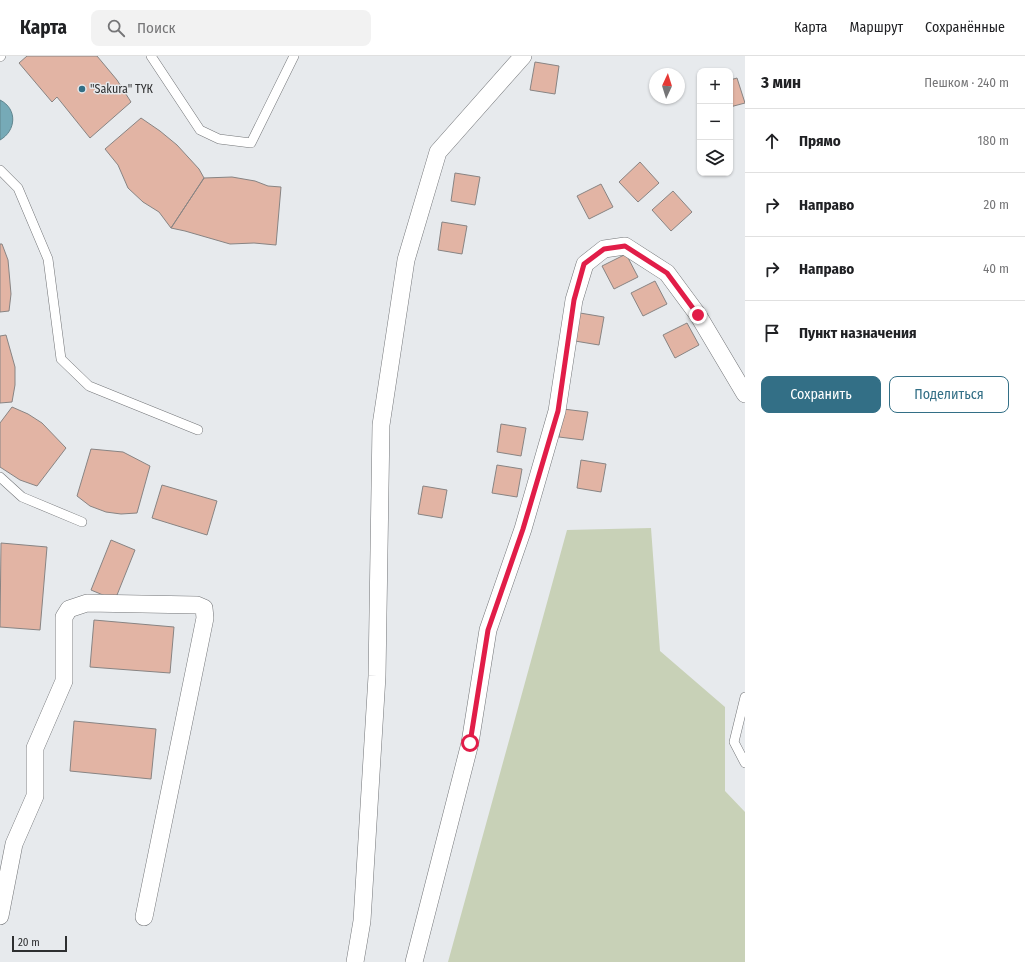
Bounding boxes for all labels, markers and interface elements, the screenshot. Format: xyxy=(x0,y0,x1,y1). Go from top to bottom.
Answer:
search box xyxy=(91,10,371,46)
text: Карта xyxy=(20,16,67,39)
icon: search xyxy=(105,17,127,39)
text: Поиск xyxy=(137,19,175,37)
text: Карта xyxy=(794,19,827,36)
text: Маршрут xyxy=(849,19,903,36)
text: Сохранённые xyxy=(925,19,1005,36)
north arrow xyxy=(649,68,685,104)
map controls xyxy=(697,68,733,176)
button: + xyxy=(697,68,733,104)
text: 3 мин xyxy=(761,72,801,93)
text: Пешком · 240 m xyxy=(924,75,1009,90)
place label: "Sakura" ТҮК xyxy=(90,82,154,96)
marker: "Sakura" ТҮК xyxy=(77,84,87,94)
button: − xyxy=(697,104,733,140)
icon: ahead xyxy=(761,130,783,152)
text: Прямо xyxy=(799,132,841,150)
text: 180 m xyxy=(978,133,1009,148)
button: layers xyxy=(697,140,733,176)
icon: right xyxy=(761,194,783,216)
text: Направо xyxy=(799,196,854,214)
text: 20 m xyxy=(983,197,1009,212)
icon: right xyxy=(761,258,783,280)
text: Направо xyxy=(799,260,854,278)
text: 40 m xyxy=(983,261,1009,276)
route end xyxy=(689,306,707,324)
icon: arrive xyxy=(761,322,783,344)
text: Пункт назначения xyxy=(799,324,917,342)
button: Сохранить xyxy=(761,376,881,413)
button: Поделиться xyxy=(889,376,1009,413)
route start xyxy=(461,734,479,752)
scale bar xyxy=(12,934,67,953)
text: 20 m xyxy=(18,936,40,949)

